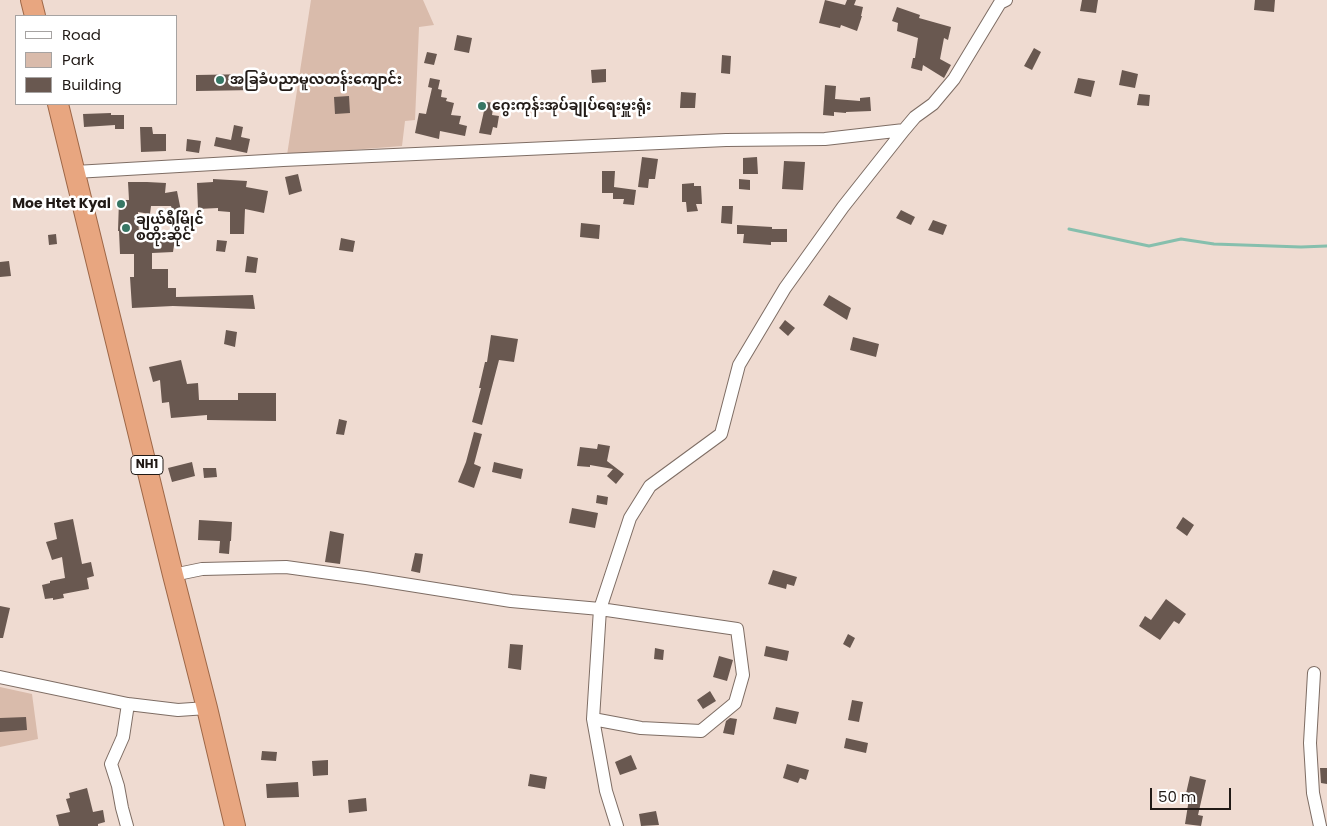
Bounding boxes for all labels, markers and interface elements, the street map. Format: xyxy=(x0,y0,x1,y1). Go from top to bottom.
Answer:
legend xyxy=(15,15,178,105)
text: Road xyxy=(62,24,101,45)
text: Park xyxy=(62,49,94,70)
place label: အခြခံပညာမူလတန်းကျောင်း xyxy=(230,72,402,88)
text: Building xyxy=(62,74,122,95)
marker: အခြခံပညာမူလတန်းကျောင်း xyxy=(214,74,226,86)
place label: ဂွေးကုန်းအုပ်ချုပ်ရေးမှူးရုံး xyxy=(492,98,651,114)
marker: ဂွေးကုန်းအုပ်ချုပ်ရေးမှူးရုံး xyxy=(476,100,488,112)
place label: Moe Htet Kyal xyxy=(12,196,111,212)
marker: Moe Htet Kyal xyxy=(115,198,127,210)
place label: ချယ်ရီမြိုင် စတိုးဆိုင် xyxy=(136,212,204,244)
marker: ချယ်ရီမြိုင် စတိုးဆိုင် xyxy=(120,222,132,234)
road number: NH1 xyxy=(131,456,163,474)
scale bar xyxy=(1152,778,1233,810)
text: 50 m xyxy=(1158,786,1196,807)

